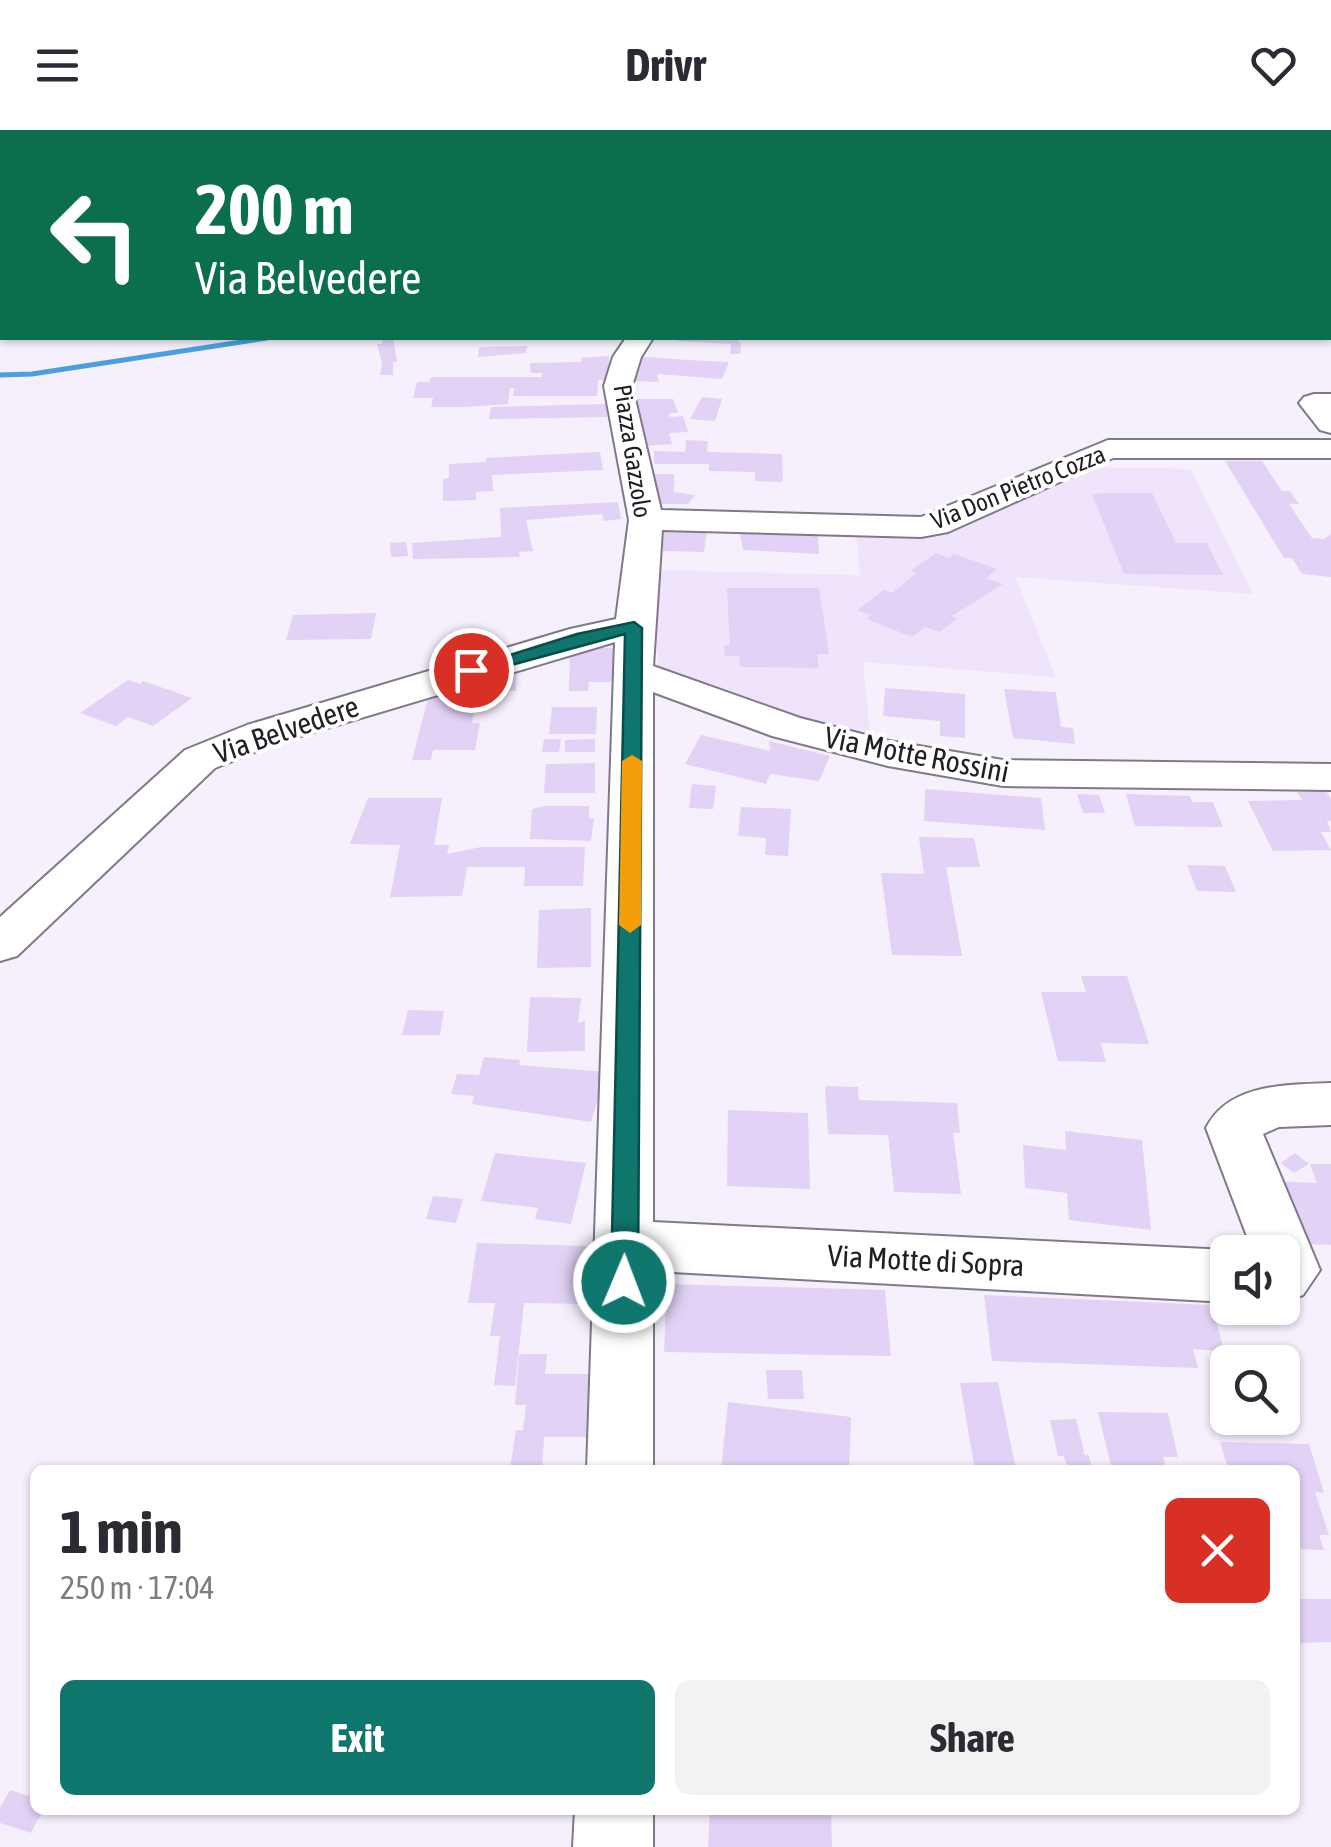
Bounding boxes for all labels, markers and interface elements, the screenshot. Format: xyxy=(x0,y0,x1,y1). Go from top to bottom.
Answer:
icon: menu xyxy=(30,38,85,93)
icon: heart xyxy=(1246,38,1301,93)
text: Drivr xyxy=(625,39,706,91)
text: 200 m xyxy=(195,169,354,249)
icon: left xyxy=(30,170,160,300)
text: Via Belvedere xyxy=(195,252,422,304)
street label: Piazza Gazzolo xyxy=(609,382,657,520)
street label: Via Don Pietro Cozza xyxy=(927,439,1109,535)
pin xyxy=(429,628,514,713)
icon: arrive xyxy=(444,643,499,698)
street label: Via Belvedere xyxy=(209,688,363,770)
street label: Via Motte Rossini xyxy=(822,719,1012,789)
position arrow xyxy=(572,1230,676,1334)
map controls xyxy=(1210,1235,1300,1435)
button: sound xyxy=(1210,1235,1300,1325)
street label: Via Motte di Sopra xyxy=(827,1238,1025,1282)
button: search xyxy=(1210,1345,1300,1435)
text: 1 min xyxy=(60,1497,183,1566)
button: close xyxy=(1165,1498,1270,1603)
text: 250 m · 17:04 xyxy=(60,1569,215,1606)
button: Exit xyxy=(60,1680,655,1795)
button: Share xyxy=(675,1680,1270,1795)

